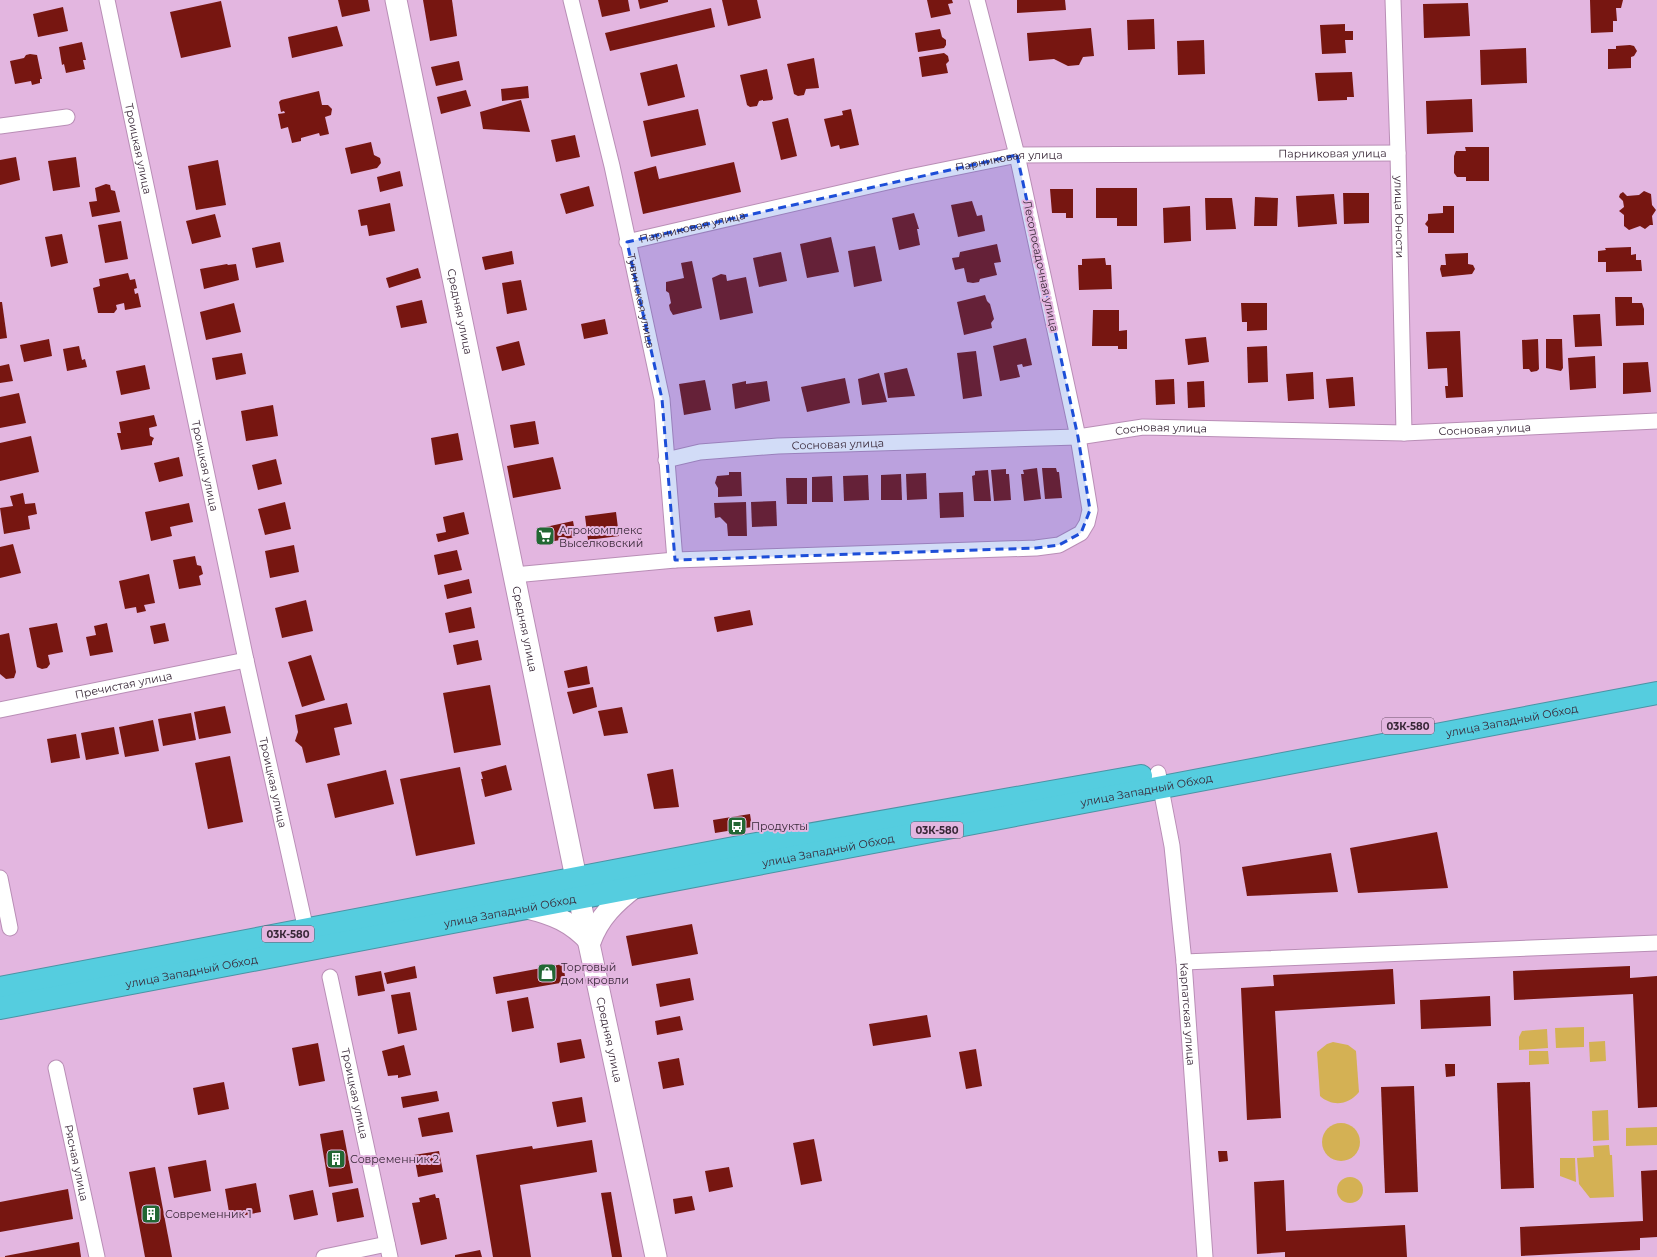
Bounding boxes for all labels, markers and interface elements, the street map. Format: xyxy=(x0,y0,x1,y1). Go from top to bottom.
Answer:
street label: Троицкая улица xyxy=(122,102,155,195)
street label: Парниковая улица xyxy=(1278,146,1387,161)
street label: Парниковая улица xyxy=(954,148,1063,174)
street label: улица Юности xyxy=(1391,174,1407,258)
street label: Лесопосадочная улица xyxy=(1020,199,1062,333)
street label: Парниковая улица xyxy=(638,208,747,246)
street label: Тувинская улица xyxy=(624,252,658,350)
street label: Средняя улица xyxy=(444,267,475,356)
street label: Троицкая улица xyxy=(189,419,221,513)
street label: Сосновая улица xyxy=(1114,420,1207,438)
street label: Сосновая улица xyxy=(1438,420,1531,438)
street label: Сосновая улица xyxy=(791,436,884,453)
place label: Агрокомплекс Выселковский xyxy=(559,523,643,550)
supermarket icon: Агрокомплекс Выселковский xyxy=(534,525,556,547)
street label: Средняя улица xyxy=(509,585,541,673)
street label: Пречистая улица xyxy=(73,668,174,702)
street label: улица Западный Обход xyxy=(1444,701,1579,740)
road number: 03К-580 xyxy=(1382,718,1434,734)
street label: Троицкая улица xyxy=(256,736,290,829)
street label: улица Западный Обход xyxy=(1078,771,1214,810)
bus stop icon: Продукты xyxy=(726,815,748,837)
place label: Продукты xyxy=(751,819,808,833)
road number: 03К-580 xyxy=(911,822,963,838)
street label: улица Западный Обход xyxy=(760,831,895,870)
street label: улица Западный Обход xyxy=(442,892,577,931)
road number: 03К-580 xyxy=(262,926,314,942)
street label: улица Западный Обход xyxy=(123,952,259,991)
place label: Торговый дом кровли xyxy=(561,960,629,987)
shop icon: Торговый дом кровли xyxy=(536,962,558,984)
street label: Карпатская улица xyxy=(1177,962,1198,1066)
street label: Средняя улица xyxy=(594,996,626,1084)
street label: Троицкая улица xyxy=(338,1047,371,1140)
street label: Рясная улица xyxy=(61,1123,92,1202)
building icon: Современник 2 xyxy=(325,1148,347,1170)
place label: Современник 2 xyxy=(350,1152,439,1166)
building icon: Современник 1 xyxy=(140,1203,162,1225)
place label: Современник 1 xyxy=(165,1207,252,1221)

